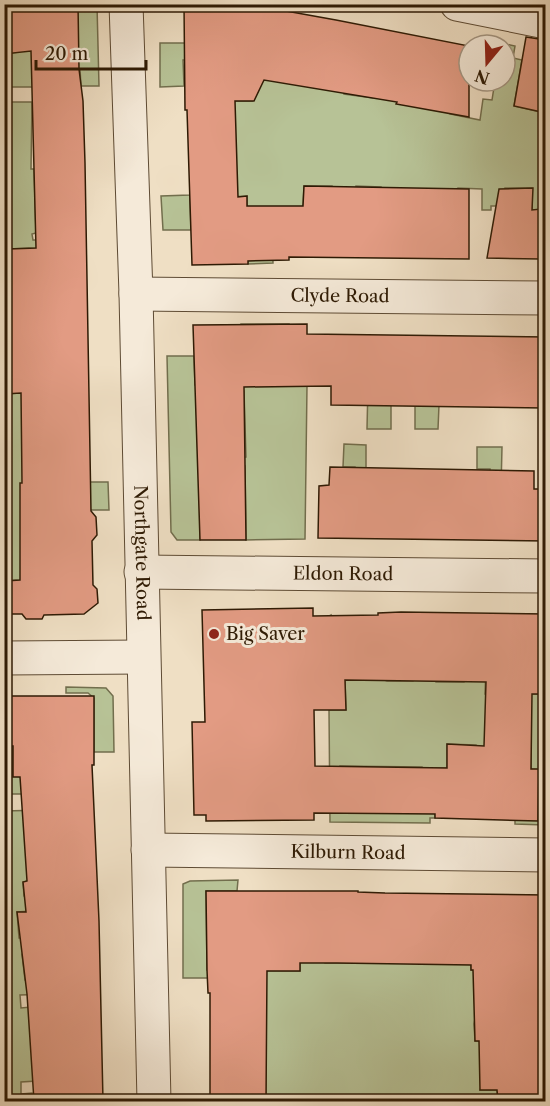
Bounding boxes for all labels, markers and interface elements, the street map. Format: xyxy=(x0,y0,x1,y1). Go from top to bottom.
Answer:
scale bar xyxy=(36,33,146,71)
north arrow xyxy=(457,33,517,93)
text: 20 m xyxy=(45,43,89,65)
text: N xyxy=(472,65,492,89)
street label: Clyde Road xyxy=(290,285,390,307)
street label: Northgate Road xyxy=(129,485,154,621)
street label: Eldon Road xyxy=(293,562,393,585)
place label: Big Saver xyxy=(226,623,305,645)
marker: Big Saver xyxy=(207,627,221,641)
street label: Kilburn Road xyxy=(290,841,406,864)

